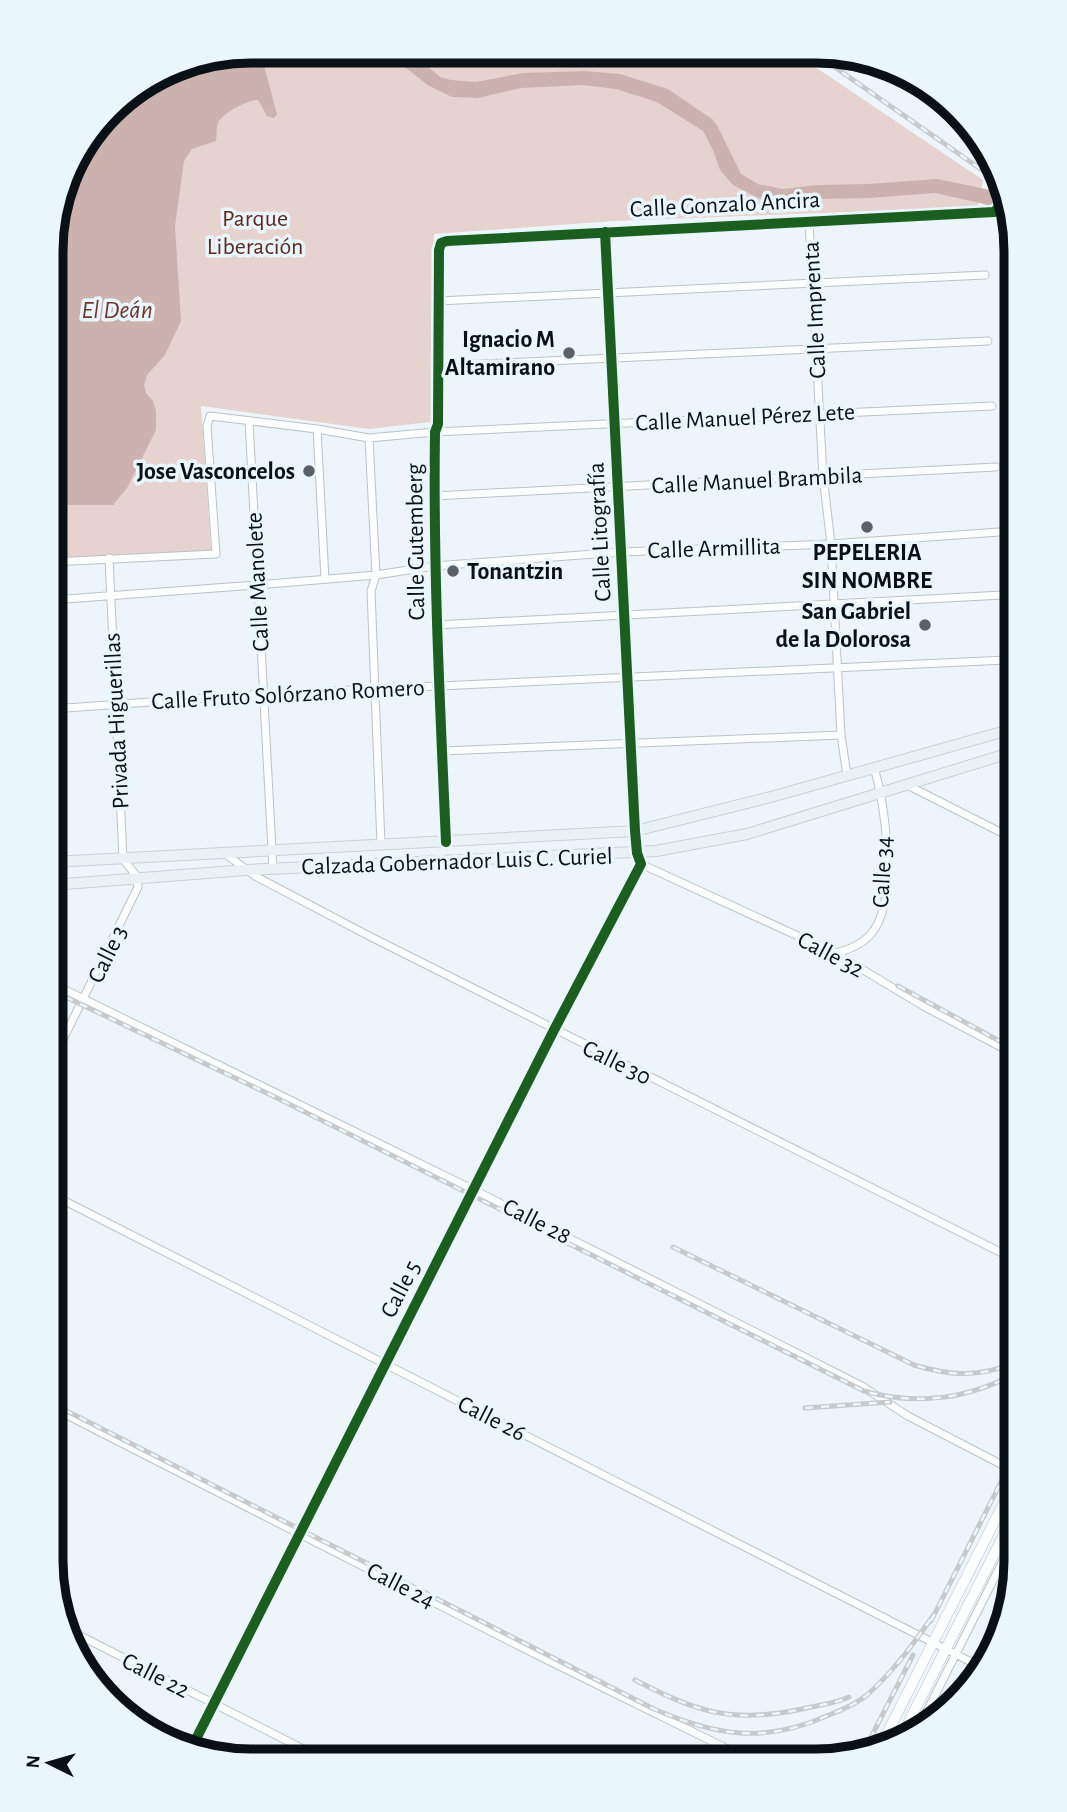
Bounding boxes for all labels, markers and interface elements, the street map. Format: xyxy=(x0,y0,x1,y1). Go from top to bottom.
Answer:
street label: Calle Gonzalo Ancira xyxy=(629,188,821,222)
park label: Parque Liberación xyxy=(207,207,303,259)
street label: Calle Imprenta xyxy=(799,241,831,379)
water label: El Deán xyxy=(81,297,153,323)
place label: Ignacio M Altamirano xyxy=(445,328,555,380)
marker: Ignacio M Altamirano xyxy=(561,345,577,361)
street label: Calle Manuel Pérez Lete xyxy=(635,400,855,436)
place label: Jose Vasconcelos xyxy=(136,460,295,484)
street label: Calle Litografía xyxy=(584,462,616,602)
marker: Jose Vasconcelos xyxy=(301,463,317,479)
street label: Calle Gutemberg xyxy=(403,463,429,621)
street label: Calle Manuel Brambila xyxy=(651,463,863,499)
street label: Calle Manolete xyxy=(242,512,274,652)
marker: PEPELERIA SIN NOMBRE xyxy=(859,519,875,535)
street label: Calle Armillita xyxy=(647,535,781,563)
place label: PEPELERIA SIN NOMBRE xyxy=(802,541,932,593)
place label: Tonantzin xyxy=(467,560,563,584)
marker: Tonantzin xyxy=(445,563,461,579)
place label: San Gabriel de la Dolorosa xyxy=(775,600,911,652)
marker: San Gabriel de la Dolorosa xyxy=(917,617,933,633)
street label: Privada Higuerillas xyxy=(100,632,134,810)
street label: Calle Fruto Solórzano Romero xyxy=(151,676,425,714)
street label: Calle 34 xyxy=(869,836,897,909)
street label: Calzada Gobernador Luis C. Curiel xyxy=(301,845,613,879)
street label: Calle 3 xyxy=(84,922,132,987)
street label: Calle 32 xyxy=(793,928,868,982)
street label: Calle 30 xyxy=(578,1036,655,1090)
street label: Calle 28 xyxy=(499,1195,574,1249)
street label: Calle 5 xyxy=(376,1257,425,1322)
street label: Calle 26 xyxy=(454,1392,529,1446)
street label: Calle 24 xyxy=(363,1559,438,1613)
street label: Calle 22 xyxy=(118,1649,193,1703)
north arrow xyxy=(14,1728,84,1798)
text: N xyxy=(24,1754,44,1769)

